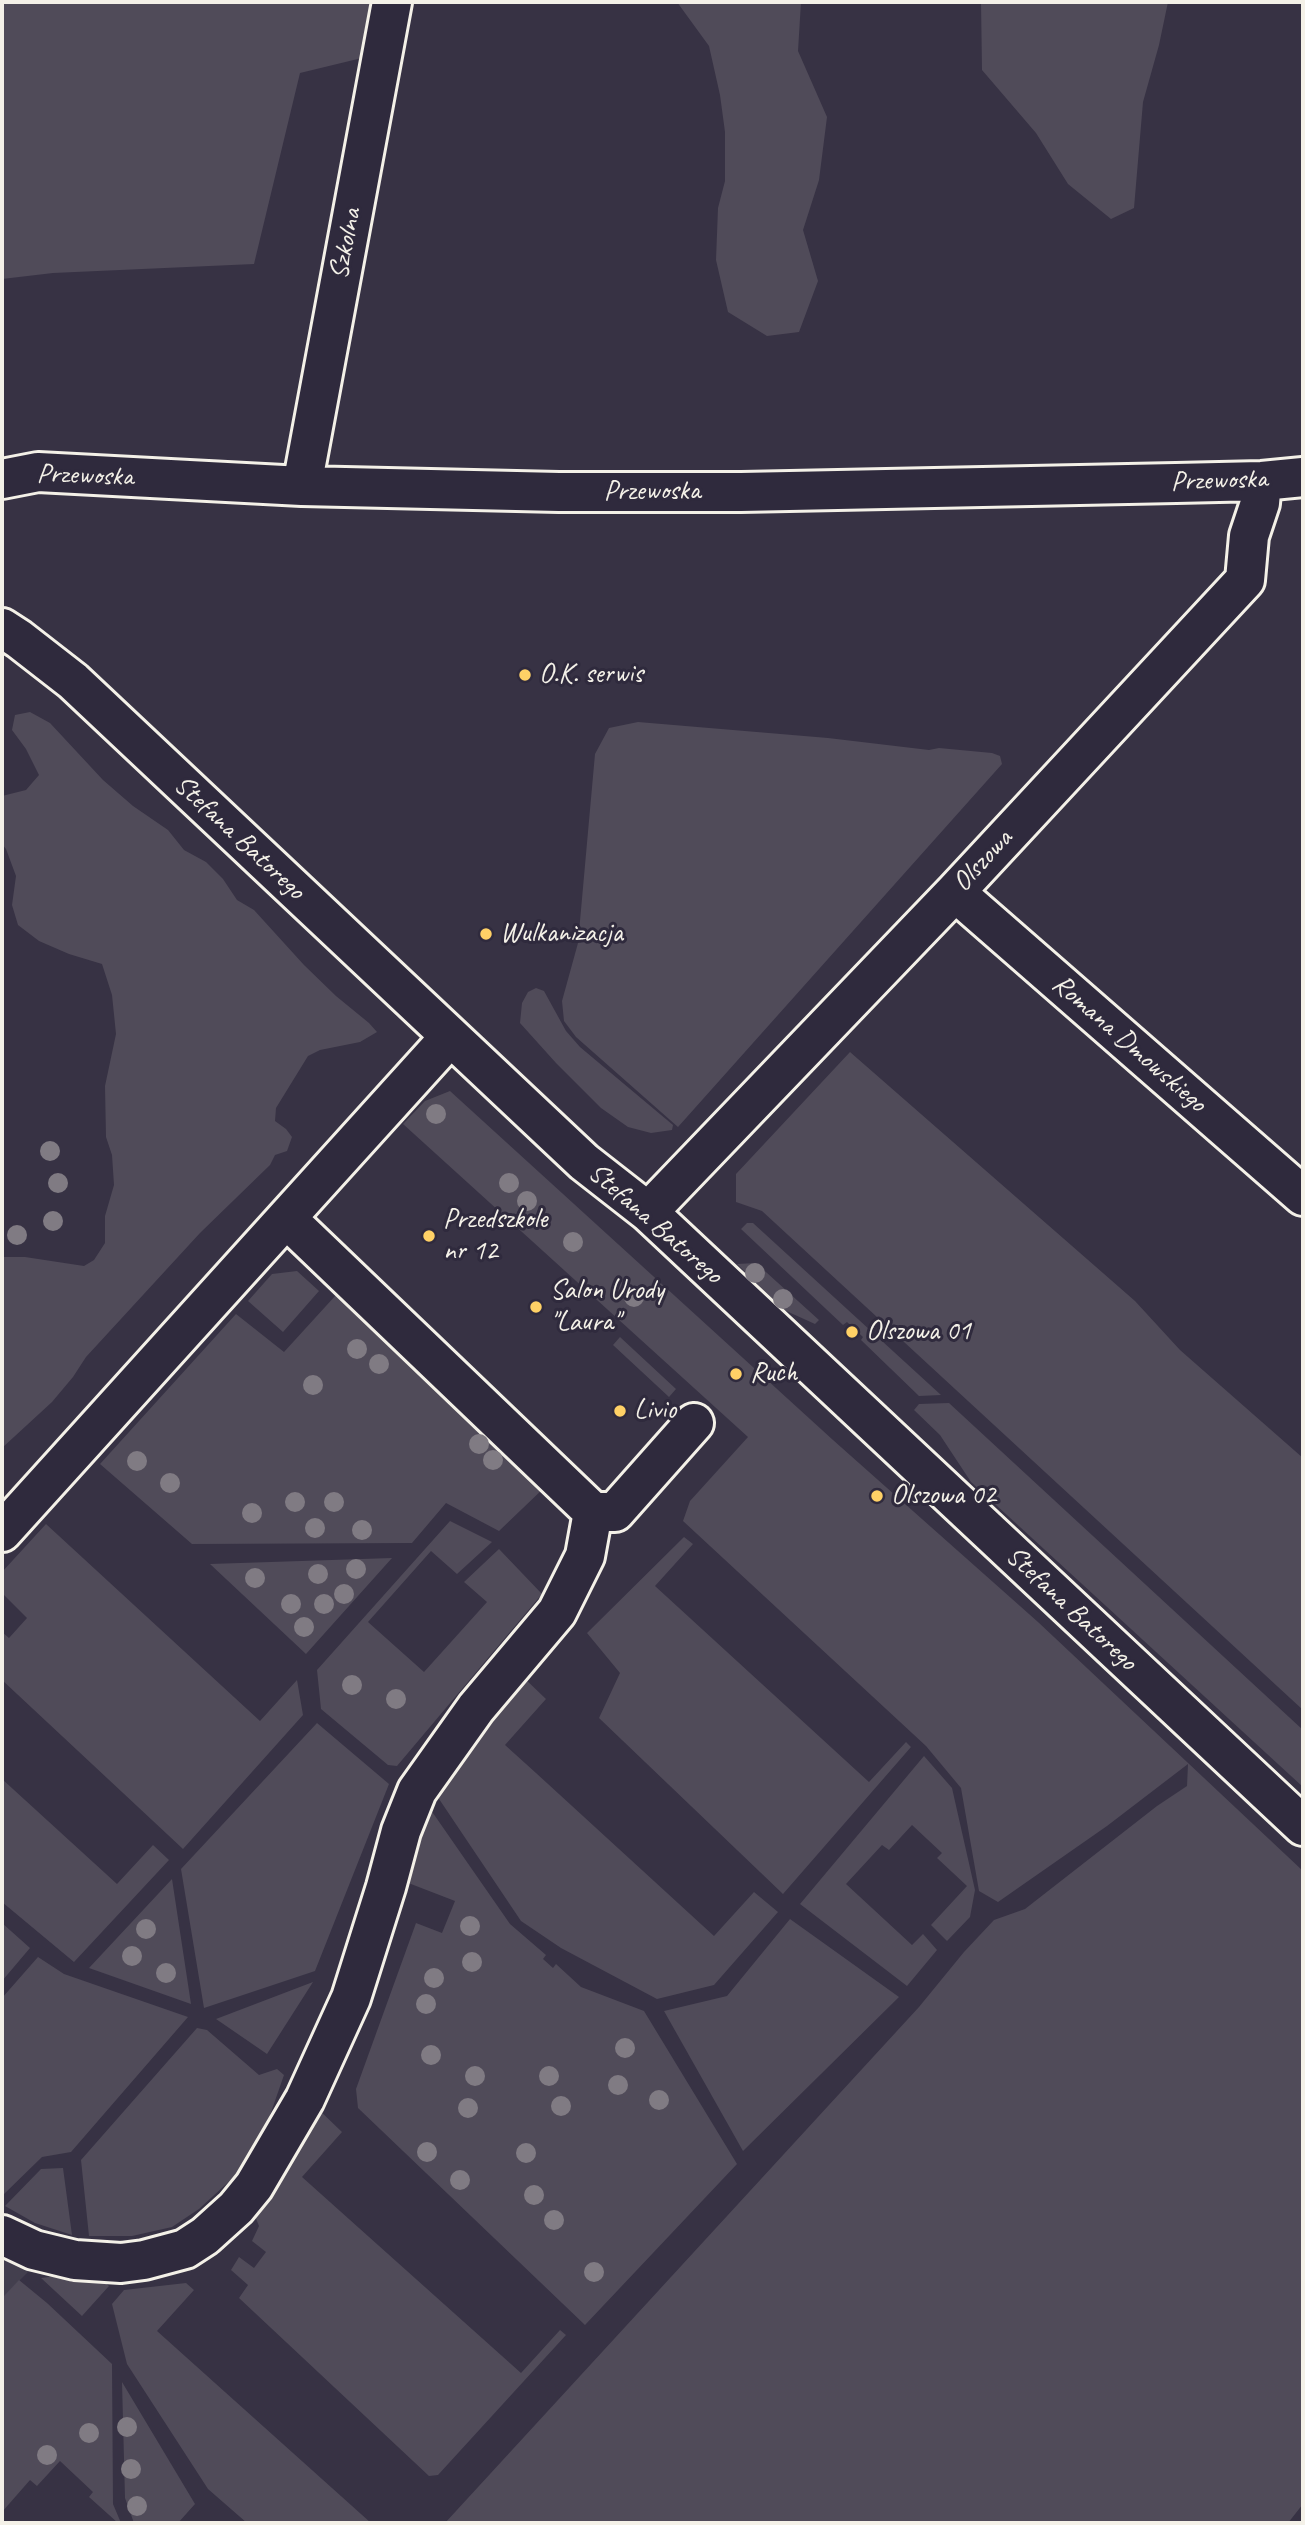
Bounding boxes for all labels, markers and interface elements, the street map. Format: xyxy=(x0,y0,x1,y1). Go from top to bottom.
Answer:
street label: Szkolna xyxy=(323,206,369,282)
street label: Przewoska xyxy=(36,458,134,494)
street label: Przewoska xyxy=(1170,463,1268,499)
street label: Przewoska xyxy=(604,475,700,509)
place label: O.K. serwis xyxy=(539,658,643,692)
marker: O.K. serwis xyxy=(517,667,533,683)
street label: Stefana Batorego xyxy=(166,769,312,907)
street label: Olszowa xyxy=(946,823,1020,899)
place label: Wulkanizacja xyxy=(500,917,623,951)
marker: Wulkanizacja xyxy=(478,926,494,942)
street label: Romana Dmowskiego xyxy=(1045,968,1213,1120)
street label: Stefana Batorego xyxy=(581,1156,729,1292)
place label: Przedszkole nr 12 xyxy=(443,1203,547,1269)
marker: Przedszkole nr 12 xyxy=(421,1228,437,1244)
place label: Salon Urody "Laura" xyxy=(550,1274,664,1340)
marker: Salon Urody "Laura" xyxy=(528,1299,544,1315)
place label: Olszowa 01 xyxy=(866,1315,971,1349)
marker: Olszowa 01 xyxy=(844,1324,860,1340)
place label: Ruch xyxy=(750,1357,797,1391)
marker: Ruch xyxy=(728,1366,744,1382)
place label: Livio xyxy=(634,1394,676,1428)
marker: Livio xyxy=(612,1403,628,1419)
place label: Olszowa 02 xyxy=(891,1479,996,1513)
marker: Olszowa 02 xyxy=(869,1488,885,1504)
street label: Stefana Batorego xyxy=(998,1540,1144,1678)

